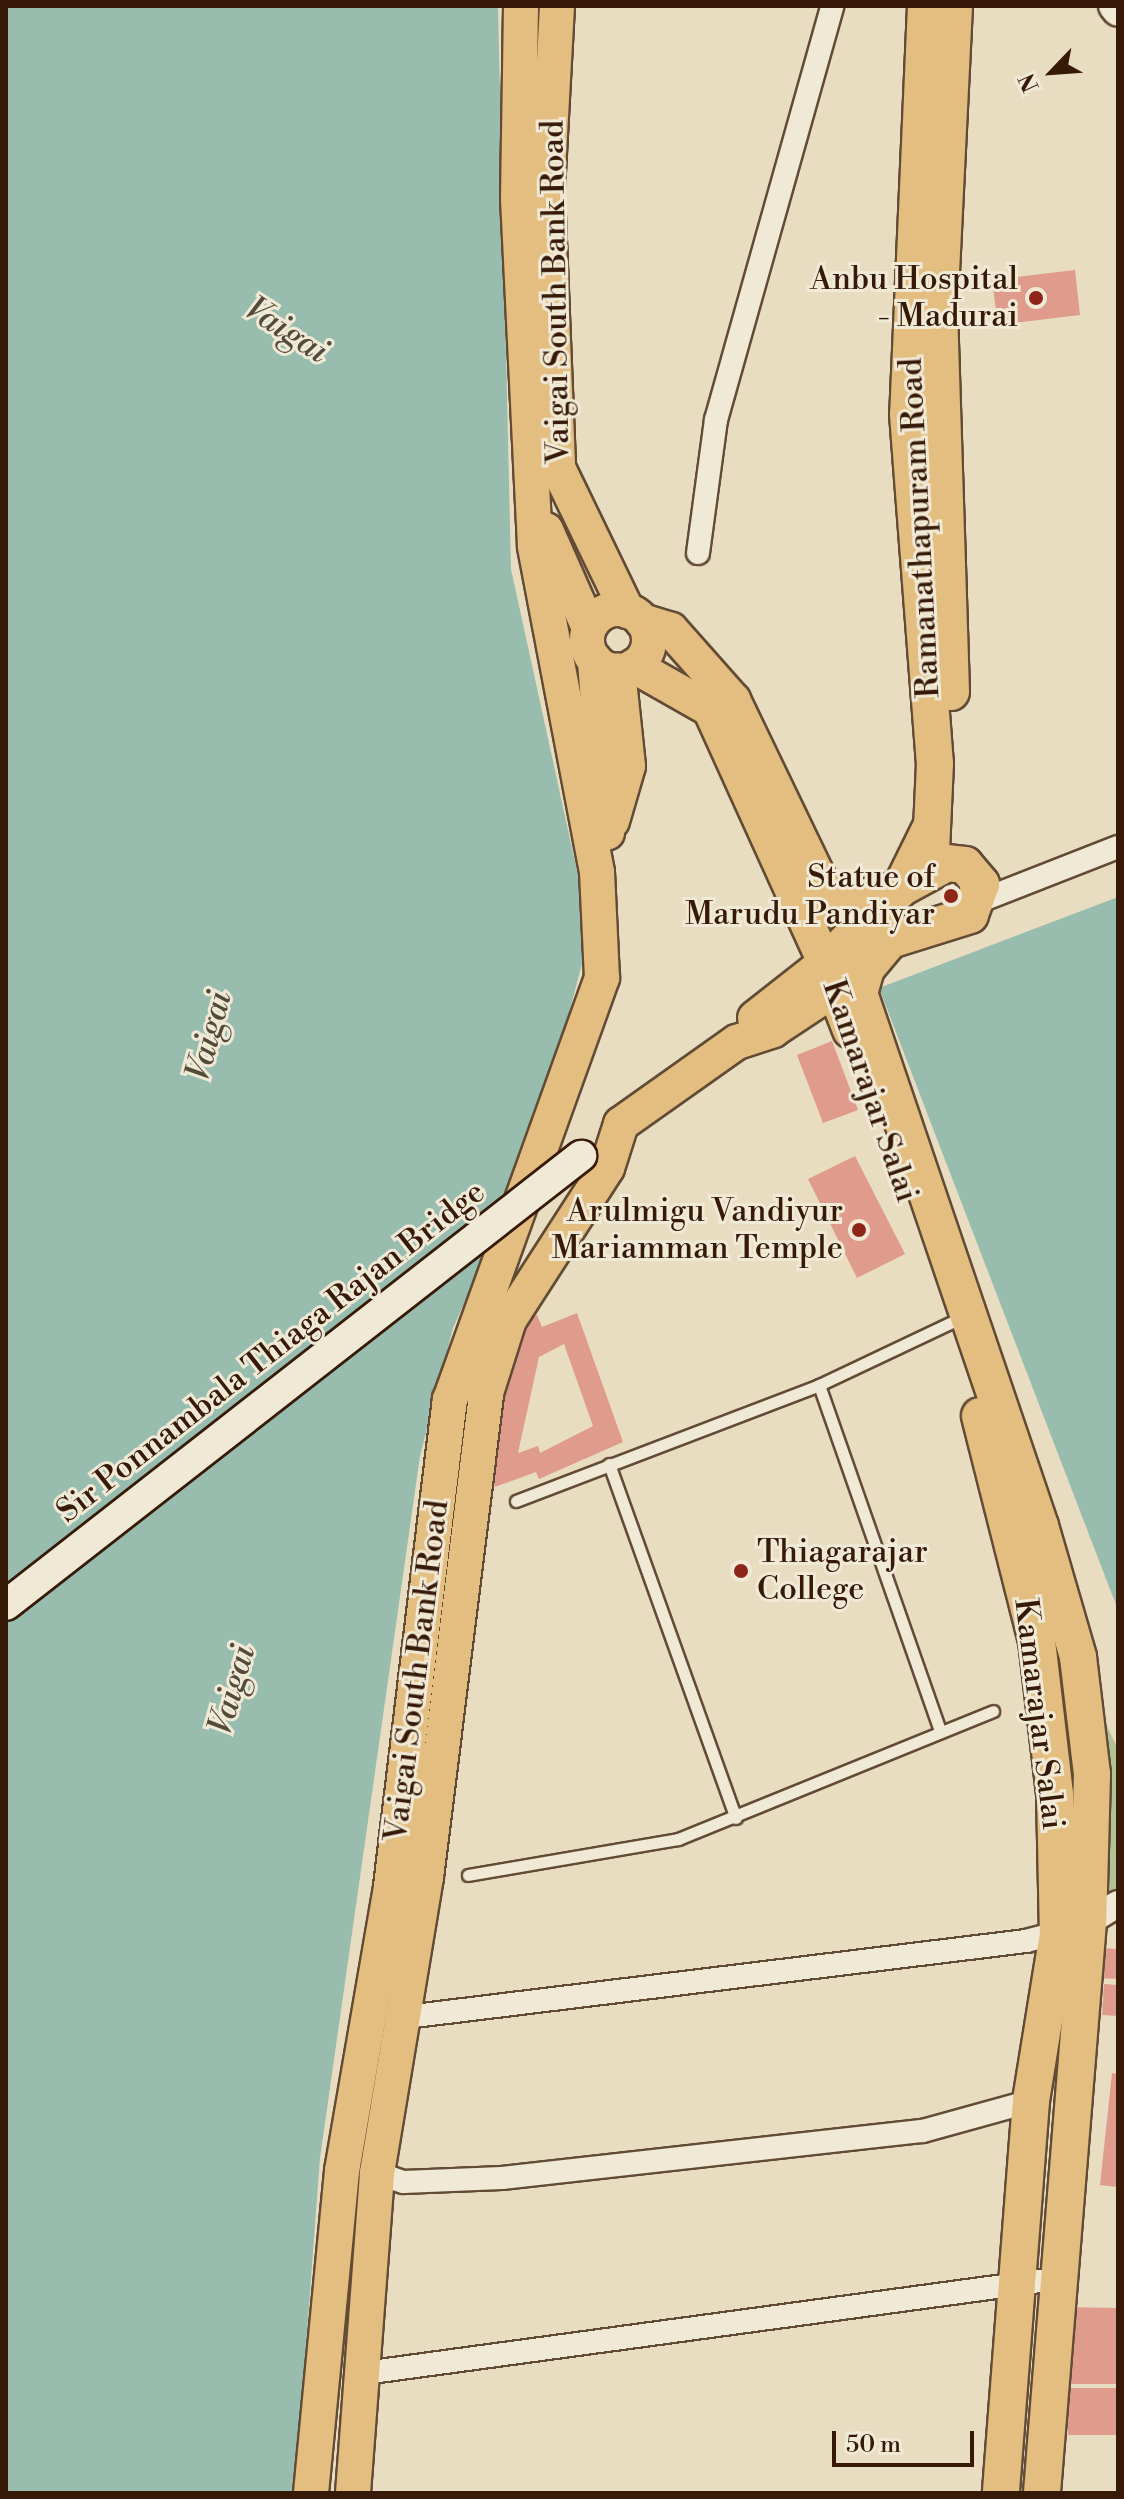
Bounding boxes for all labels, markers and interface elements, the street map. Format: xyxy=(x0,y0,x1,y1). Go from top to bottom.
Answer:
north arrow xyxy=(1012,32,1092,112)
text: N xyxy=(1014,69,1046,96)
street label: Vaigai South Bank Road xyxy=(534,120,578,464)
place label: Anbu Hospital - Madurai xyxy=(810,261,1018,336)
marker: Anbu Hospital - Madurai xyxy=(1025,287,1047,309)
water label: Vaigai xyxy=(236,289,336,373)
street label: Ramanathapuram Road xyxy=(892,357,948,699)
place label: Statue of Marudu Pandiyar xyxy=(685,859,935,934)
marker: Statue of Marudu Pandiyar xyxy=(942,887,960,905)
street label: Kamarajar Salai xyxy=(814,975,926,1207)
water label: Vaigai xyxy=(178,986,242,1086)
street label: Sir Ponnambala Thiaga Rajan Bridge xyxy=(49,1173,493,1531)
place label: Arulmigu Vandiyur Mariamman Temple xyxy=(552,1193,843,1268)
marker: Arulmigu Vandiyur Mariamman Temple xyxy=(850,1221,868,1239)
street label: Vaigai South Bank Road xyxy=(377,1498,457,1844)
place label: Thiagarajar College xyxy=(757,1534,928,1609)
marker: Thiagarajar College xyxy=(732,1562,750,1580)
street label: Kamarajar Salai xyxy=(1006,1596,1072,1832)
water label: Vaigai xyxy=(201,1640,265,1740)
scale bar xyxy=(836,2415,978,2465)
text: 50 m xyxy=(846,2430,901,2460)

